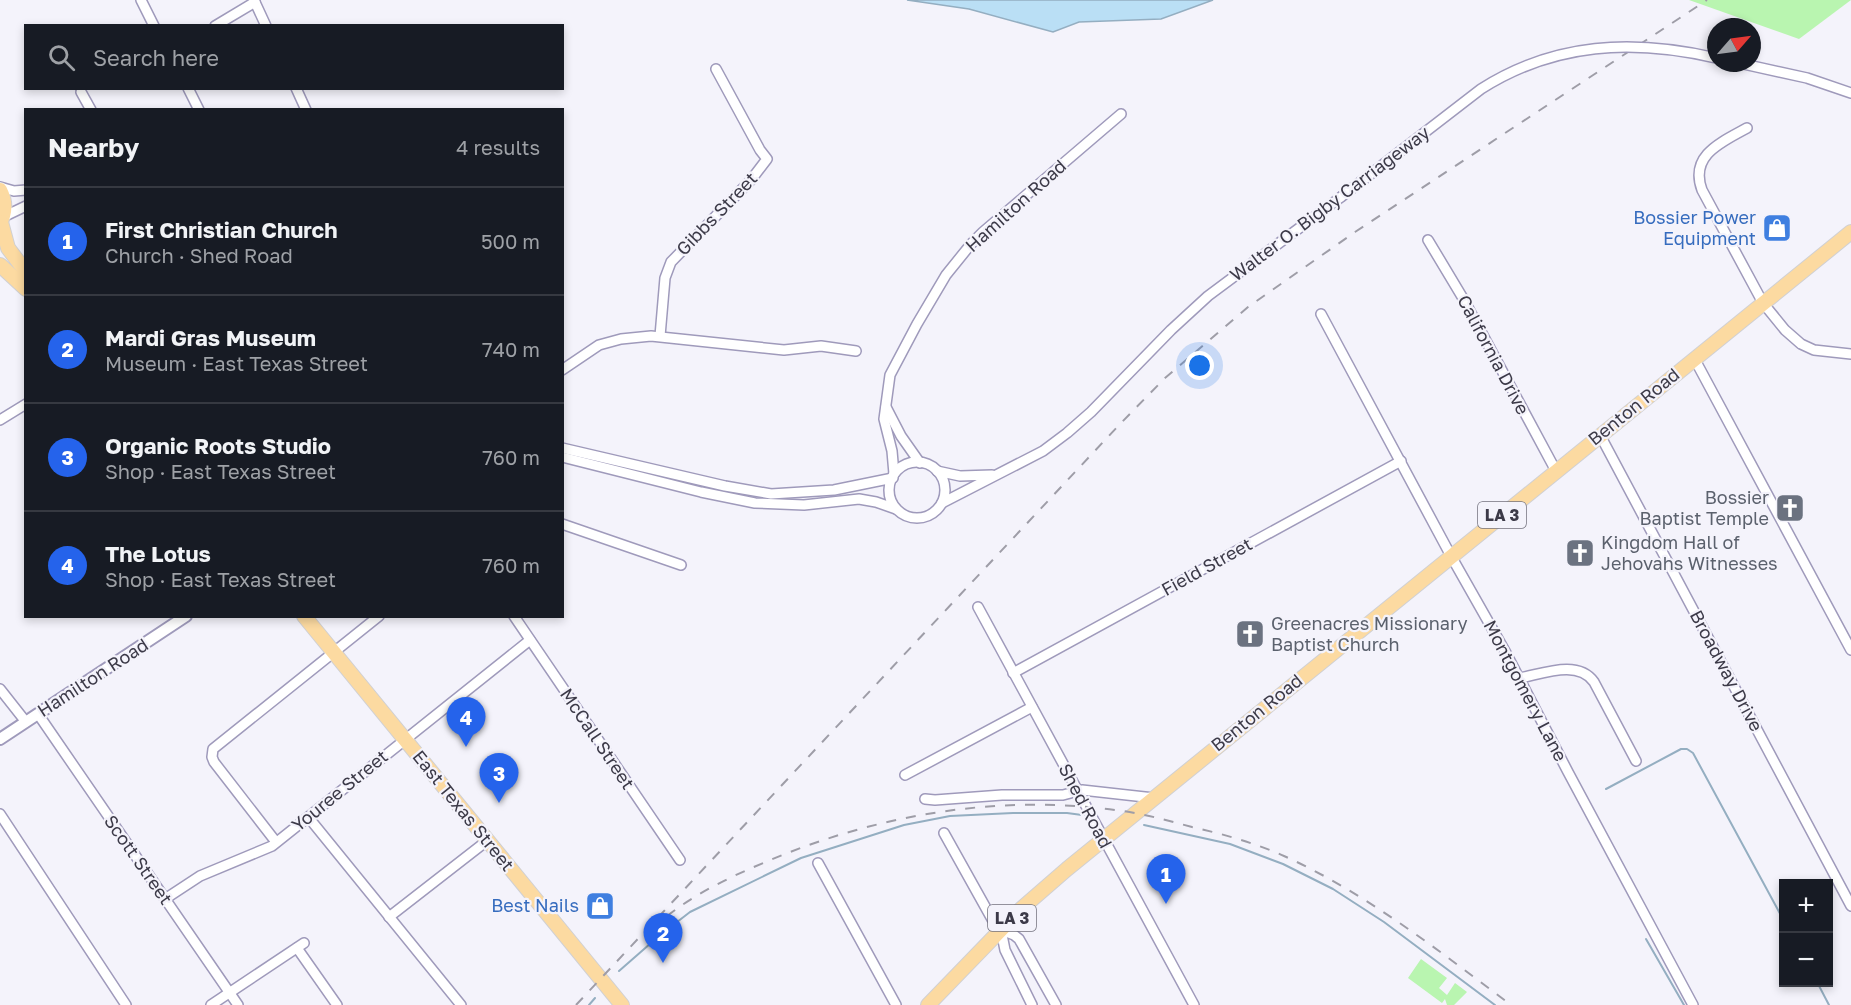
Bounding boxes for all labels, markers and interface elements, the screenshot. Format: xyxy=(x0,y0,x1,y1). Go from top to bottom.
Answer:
north arrow xyxy=(1707,18,1761,72)
search box xyxy=(24,24,564,90)
icon: search xyxy=(45,41,78,74)
text: Search here xyxy=(93,44,219,71)
street label: Walter O. Bigby Carriageway xyxy=(1225,121,1434,285)
text: Nearby xyxy=(48,132,139,163)
text: 4 results xyxy=(456,135,540,159)
street label: Hamilton Road xyxy=(961,154,1070,256)
street label: Gibbs Street xyxy=(671,167,761,259)
place label: Bossier Power Equipment xyxy=(1633,206,1756,249)
shop icon: Bossier Power Equipment xyxy=(1761,212,1793,244)
text: First Christian Church xyxy=(105,216,338,243)
text: 1 xyxy=(62,229,73,253)
text: 500 m xyxy=(481,229,540,253)
text: Church · Shed Road xyxy=(105,243,293,267)
street label: California Drive xyxy=(1453,291,1535,418)
text: Mardi Gras Museum xyxy=(105,324,316,351)
text: 2 xyxy=(61,337,74,361)
text: 740 m xyxy=(482,337,540,361)
text: Museum · East Texas Street xyxy=(105,351,368,375)
your location xyxy=(1185,351,1214,380)
street label: Benton Road xyxy=(1583,363,1683,450)
text: Organic Roots Studio xyxy=(105,432,331,459)
text: 3 xyxy=(61,445,74,469)
text: 760 m xyxy=(482,445,540,469)
text: Shop · East Texas Street xyxy=(105,459,336,483)
place label: Bossier Baptist Temple xyxy=(1639,486,1769,529)
church icon: Bossier Baptist Temple xyxy=(1774,492,1806,524)
road number: LA 3 xyxy=(1478,502,1526,528)
place label: Kingdom Hall of Jehovahs Witnesses xyxy=(1601,531,1778,574)
street label: Field Street xyxy=(1157,532,1256,600)
church icon: Kingdom Hall of Jehovahs Witnesses xyxy=(1564,537,1596,569)
text: The Lotus xyxy=(105,540,211,567)
text: 4 xyxy=(61,553,74,577)
text: 760 m xyxy=(482,553,540,577)
text: Shop · East Texas Street xyxy=(105,567,336,591)
street label: Broadway Drive xyxy=(1686,606,1768,735)
place label: Greenacres Missionary Baptist Church xyxy=(1271,612,1468,655)
street label: Montgomery Lane xyxy=(1479,616,1572,765)
church icon: Greenacres Missionary Baptist Church xyxy=(1234,618,1266,650)
street label: Hamilton Road xyxy=(33,633,152,721)
street label: Benton Road xyxy=(1206,669,1306,756)
street label: McCall Street xyxy=(556,684,640,793)
pin: 4 xyxy=(446,698,486,747)
street label: Youree Street xyxy=(287,745,392,836)
street label: East Texas Street xyxy=(408,746,519,875)
pin: 3 xyxy=(480,754,518,803)
street label: Shed Road xyxy=(1054,759,1117,852)
street label: Scott Street xyxy=(100,810,178,908)
pin: 1 xyxy=(1146,854,1186,904)
map controls xyxy=(1779,879,1833,987)
button: + xyxy=(1779,879,1833,933)
shop icon: Best Nails xyxy=(584,890,616,922)
place label: Best Nails xyxy=(491,894,579,916)
road number: LA 3 xyxy=(988,905,1036,931)
pin: 2 xyxy=(644,914,682,963)
button: − xyxy=(1779,933,1833,987)

